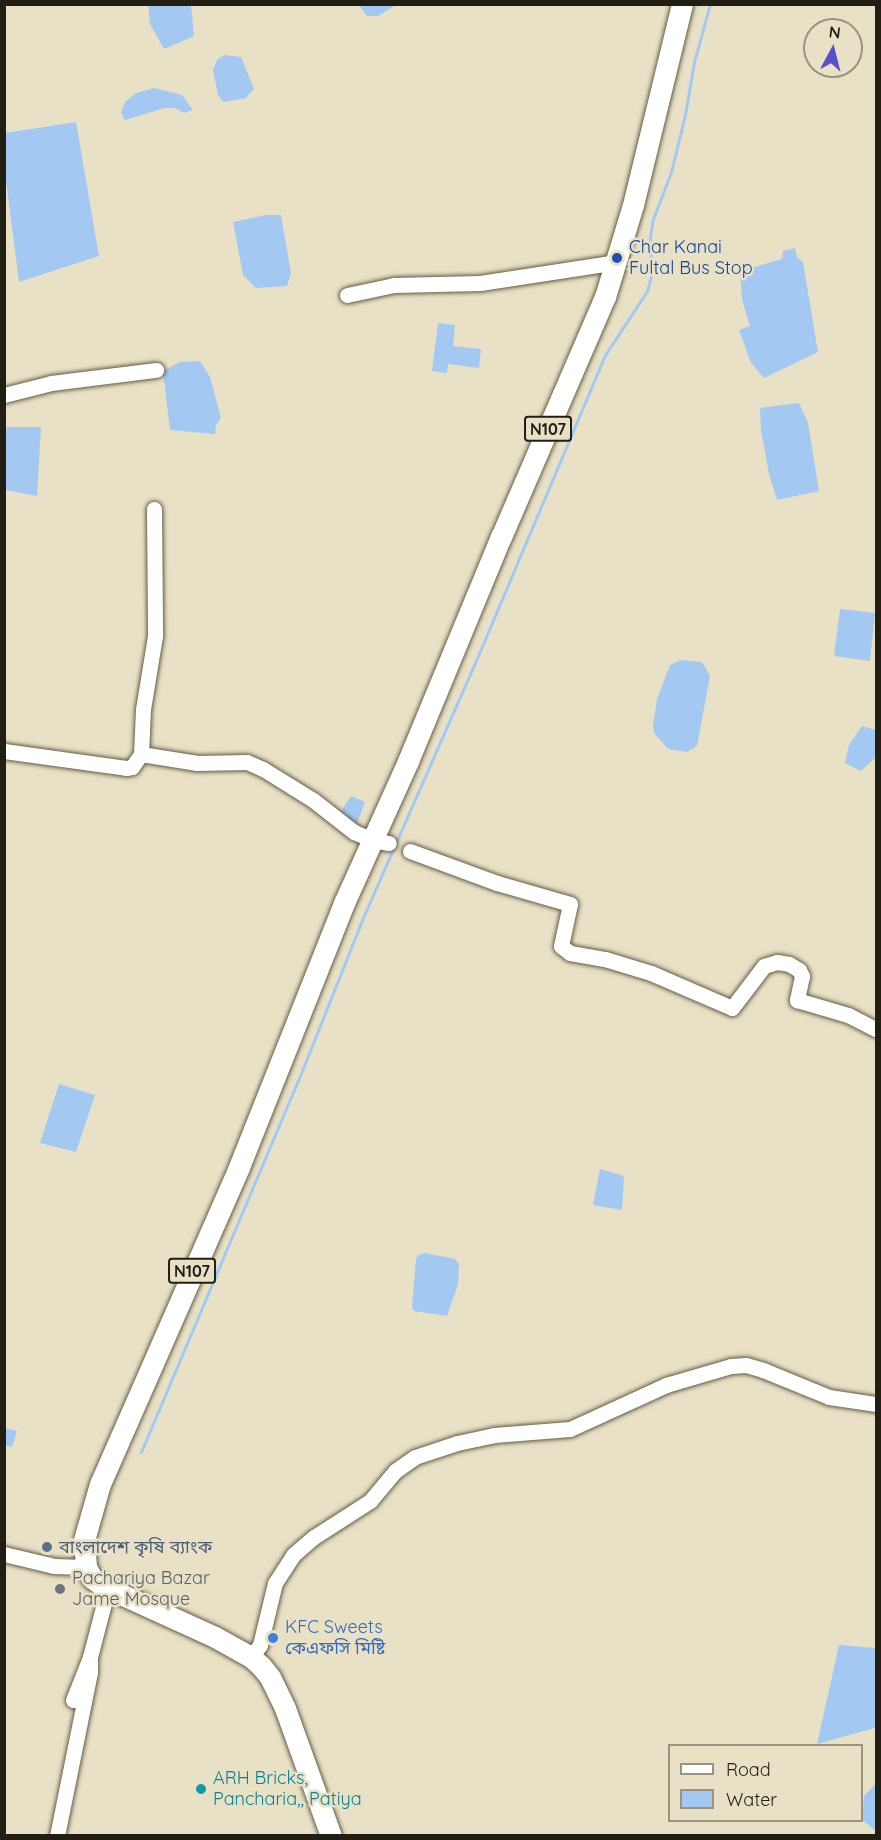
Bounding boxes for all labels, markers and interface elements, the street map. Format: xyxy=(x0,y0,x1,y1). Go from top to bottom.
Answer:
north arrow xyxy=(803,18,863,78)
text: N xyxy=(828,21,842,43)
place label: Char Kanai Fultal Bus Stop xyxy=(629,237,753,280)
marker: Char Kanai Fultal Bus Stop xyxy=(610,251,624,265)
road number: N107 xyxy=(524,416,572,442)
road number: N107 xyxy=(168,1258,216,1284)
place label: বাংলাদেশ কৃষি ব্যাংক xyxy=(59,1536,212,1558)
marker: বাংলাদেশ কৃষি ব্যাংক xyxy=(40,1540,54,1554)
place label: Pachariya Bazar Jame Mosque xyxy=(72,1568,210,1610)
marker: Pachariya Bazar Jame Mosque xyxy=(53,1582,67,1596)
place label: KFC Sweets কেএফসি মিষ্টি xyxy=(285,1617,385,1660)
marker: KFC Sweets কেএফসি মিষ্টি xyxy=(266,1631,280,1645)
legend xyxy=(668,1744,863,1822)
text: Road xyxy=(726,1758,771,1781)
place label: ARH Bricks, Pancharia,, Patiya xyxy=(213,1768,362,1810)
marker: ARH Bricks, Pancharia,, Patiya xyxy=(194,1782,208,1796)
text: Water xyxy=(726,1788,777,1811)

